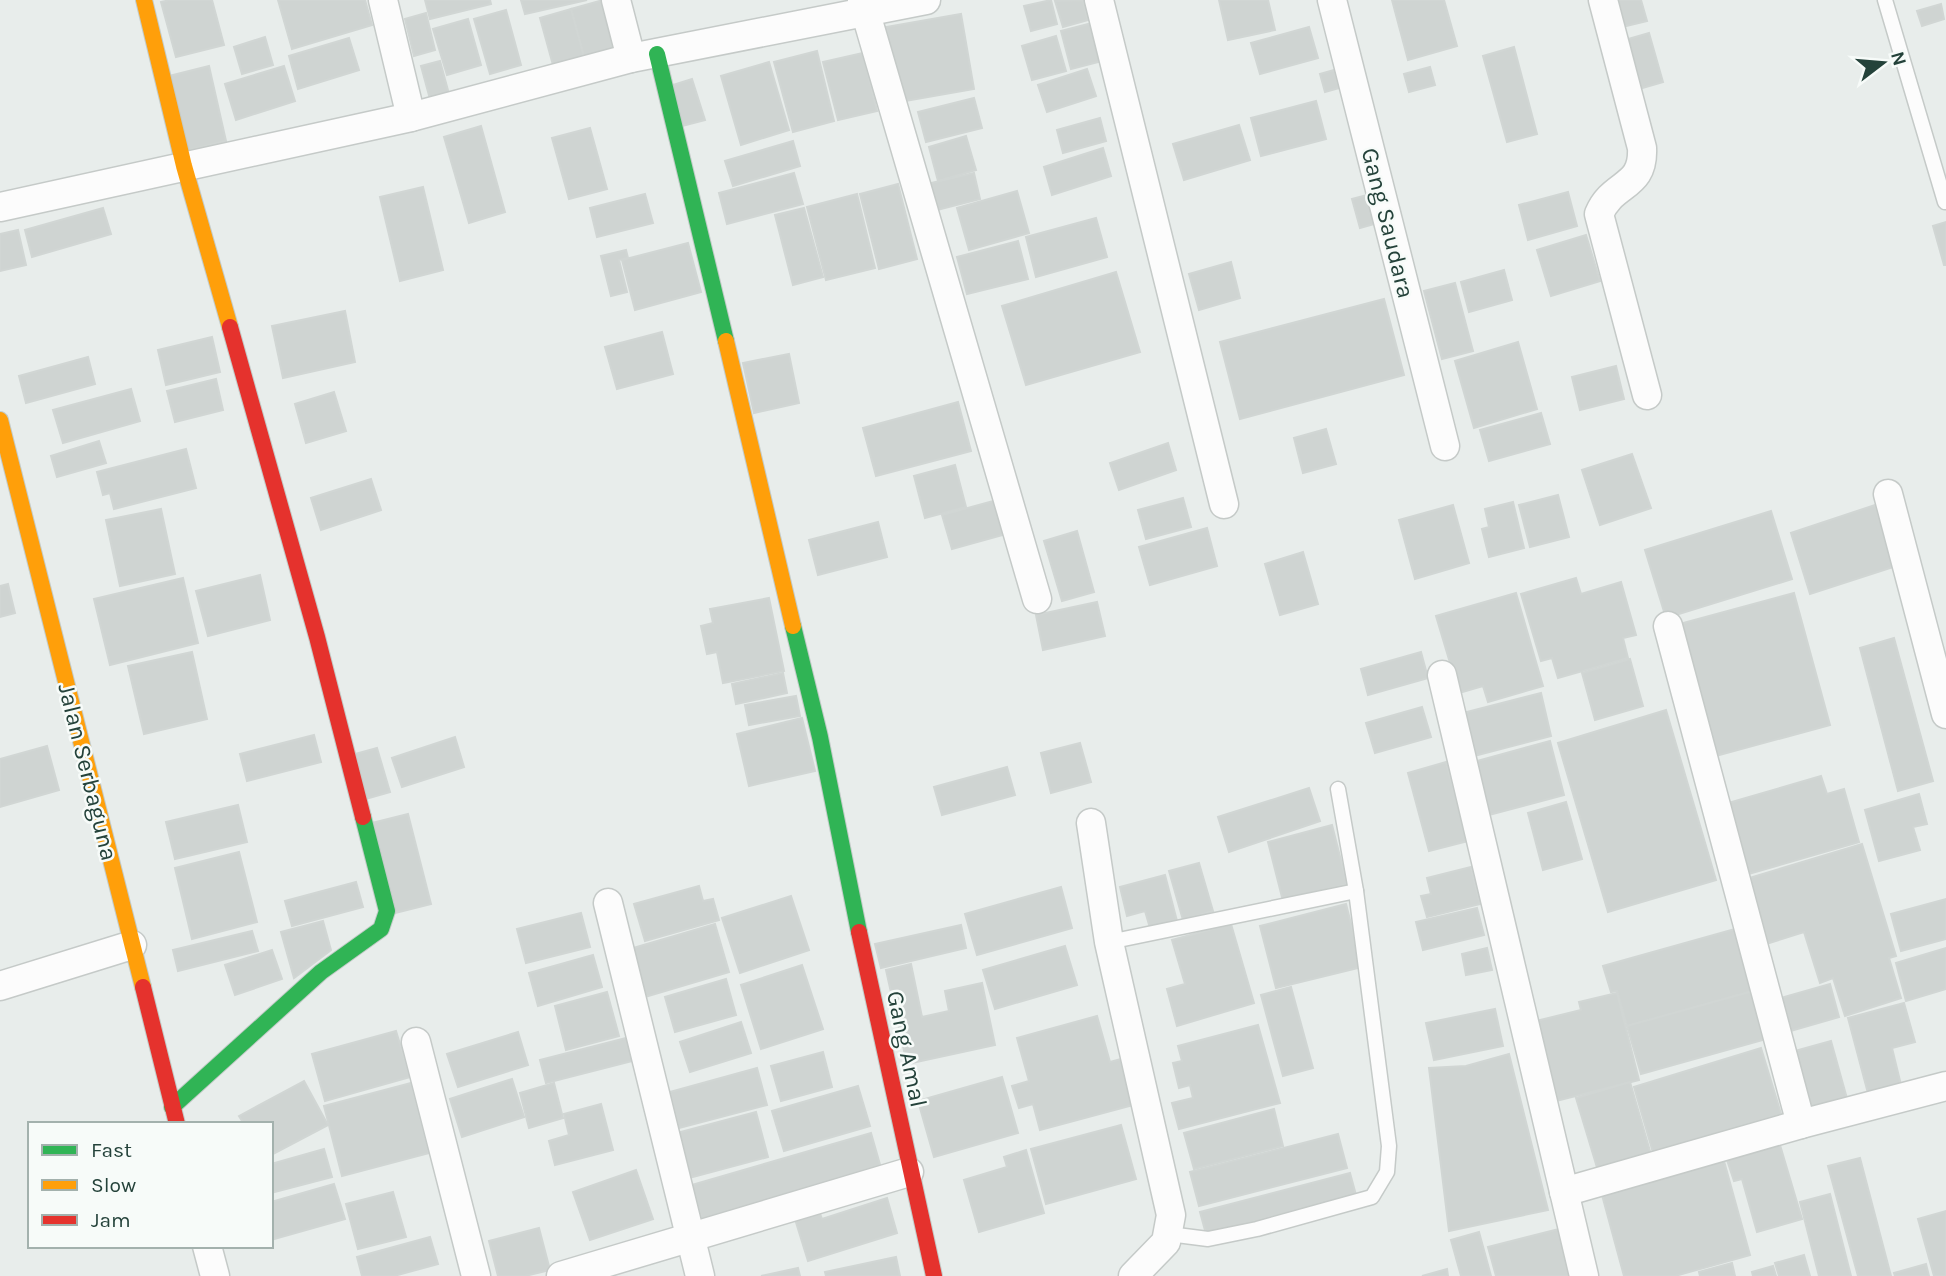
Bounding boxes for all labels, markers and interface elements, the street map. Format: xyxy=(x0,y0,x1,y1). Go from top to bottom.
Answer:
north arrow xyxy=(1848,28,1918,98)
text: N xyxy=(1886,49,1911,68)
street label: Gang Saudara xyxy=(1356,145,1420,301)
street label: Jalan Serbaguna xyxy=(52,680,124,864)
street label: Gang Amal xyxy=(881,988,933,1110)
legend xyxy=(28,1122,273,1248)
text: Fast xyxy=(91,1138,132,1162)
text: Slow xyxy=(91,1173,136,1197)
text: Jam xyxy=(91,1208,131,1232)

